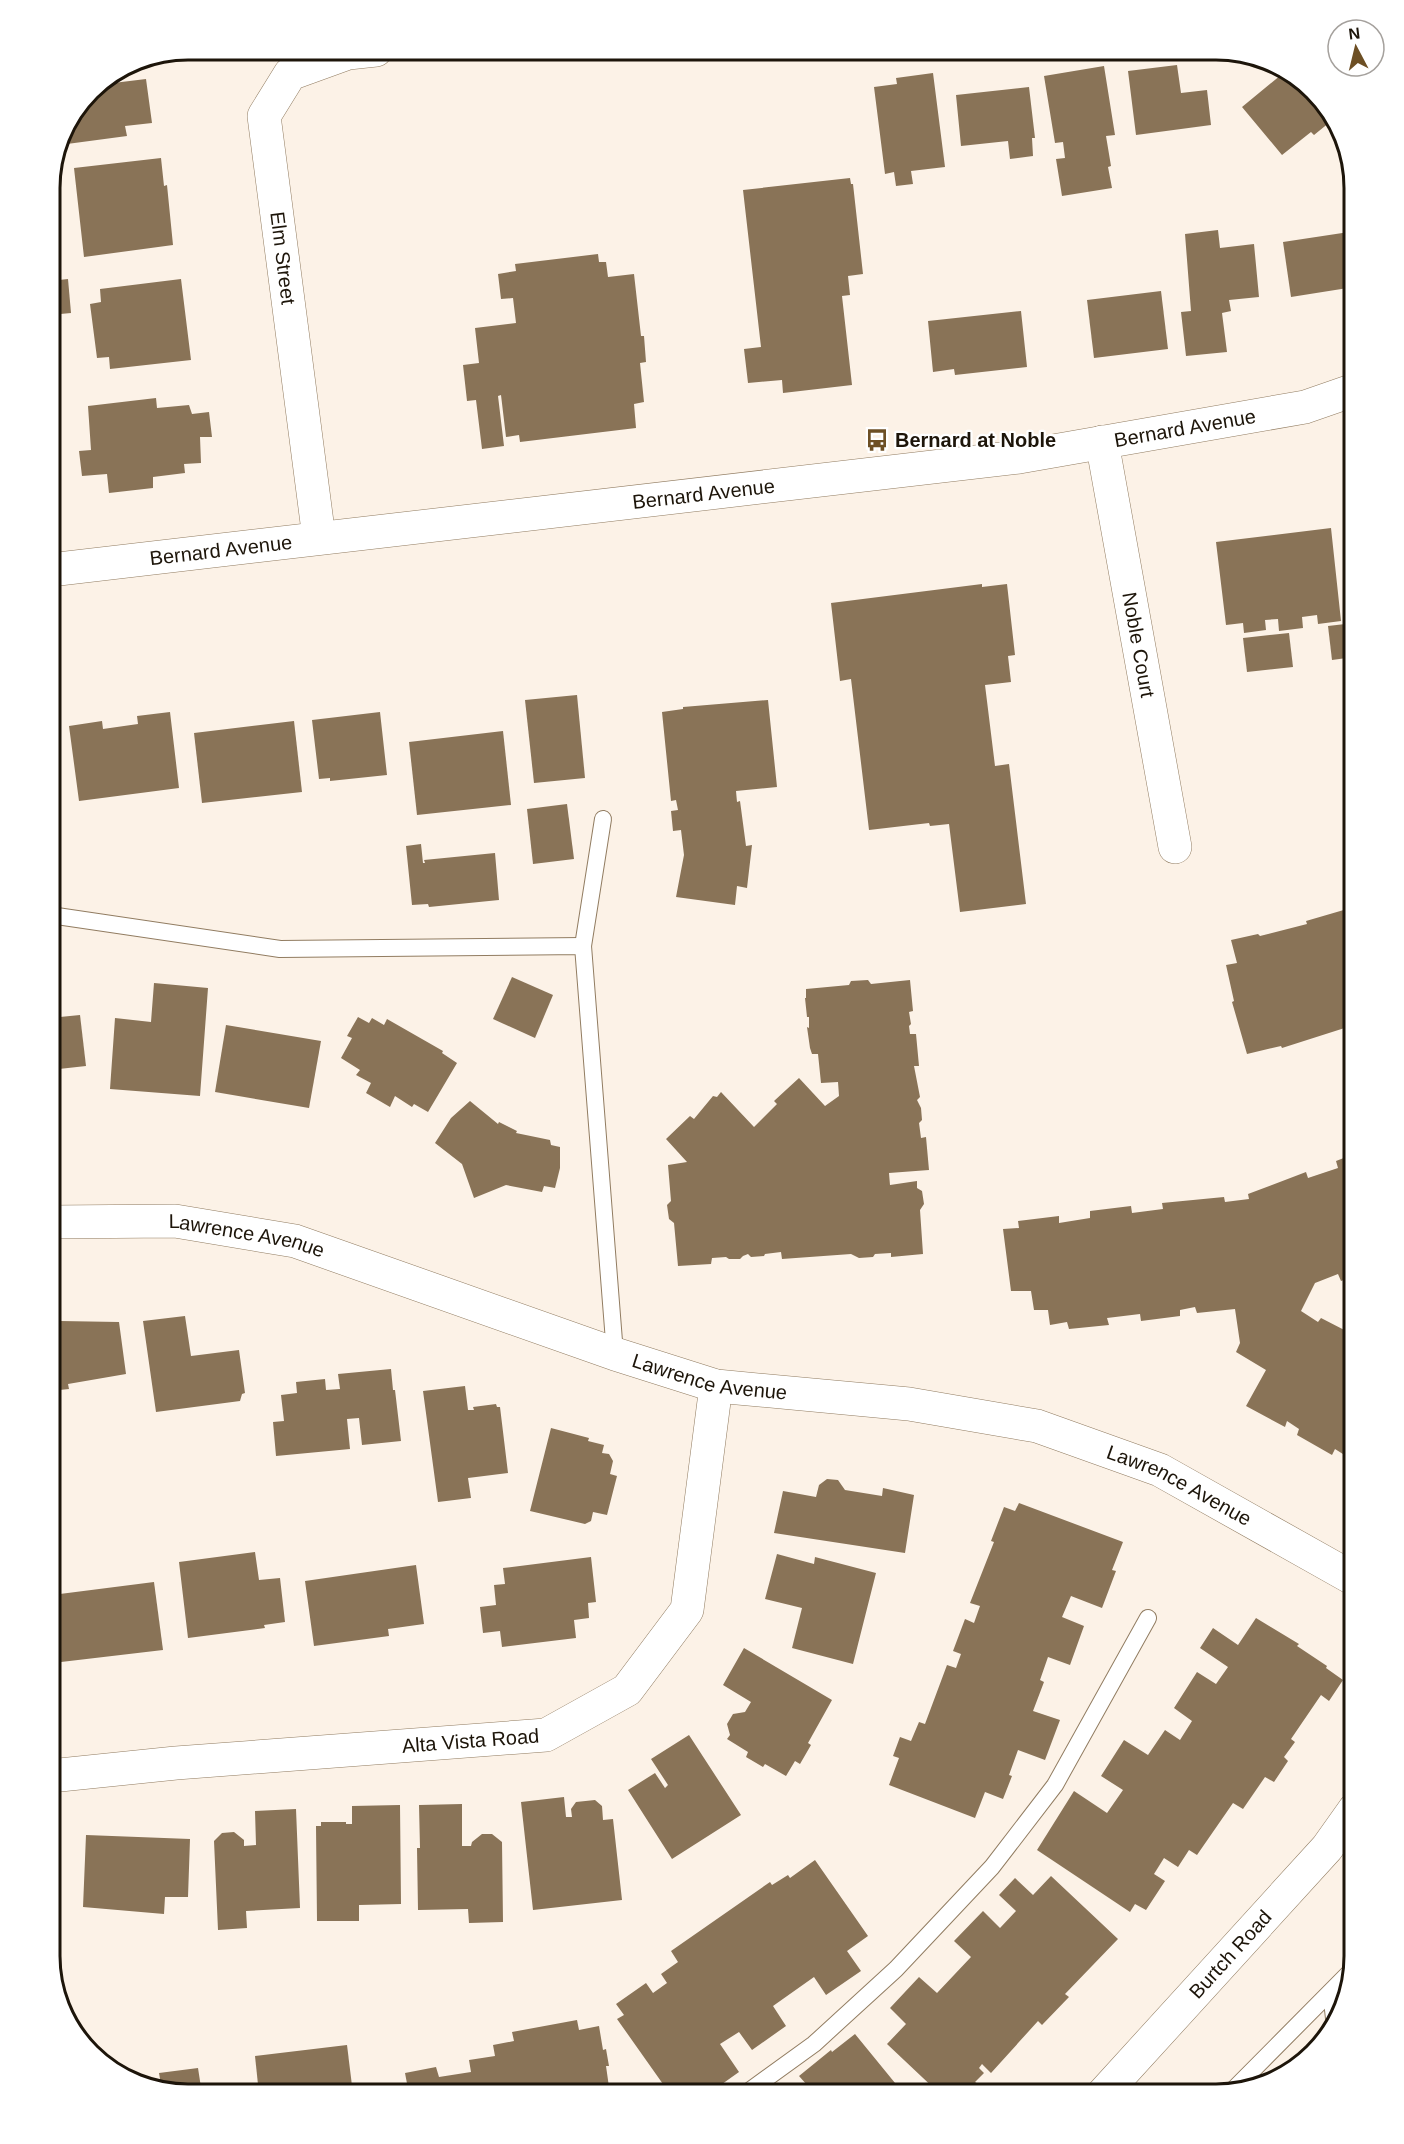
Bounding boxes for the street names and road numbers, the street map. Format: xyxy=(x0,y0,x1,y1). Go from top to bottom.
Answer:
street label: Elm Street xyxy=(266,210,300,306)
street label: Bernard Avenue xyxy=(1113,405,1257,451)
street label: Bernard Avenue xyxy=(631,475,776,513)
street label: Bernard Avenue xyxy=(148,531,293,569)
street label: Noble Court xyxy=(1118,590,1159,700)
street label: Lawrence Avenue xyxy=(169,1210,328,1262)
street label: Lawrence Avenue xyxy=(629,1349,788,1404)
street label: Lawrence Avenue xyxy=(1104,1441,1255,1530)
street label: Alta Vista Road xyxy=(401,1725,540,1757)
street label: Burtch Road xyxy=(1185,1906,1276,2003)

